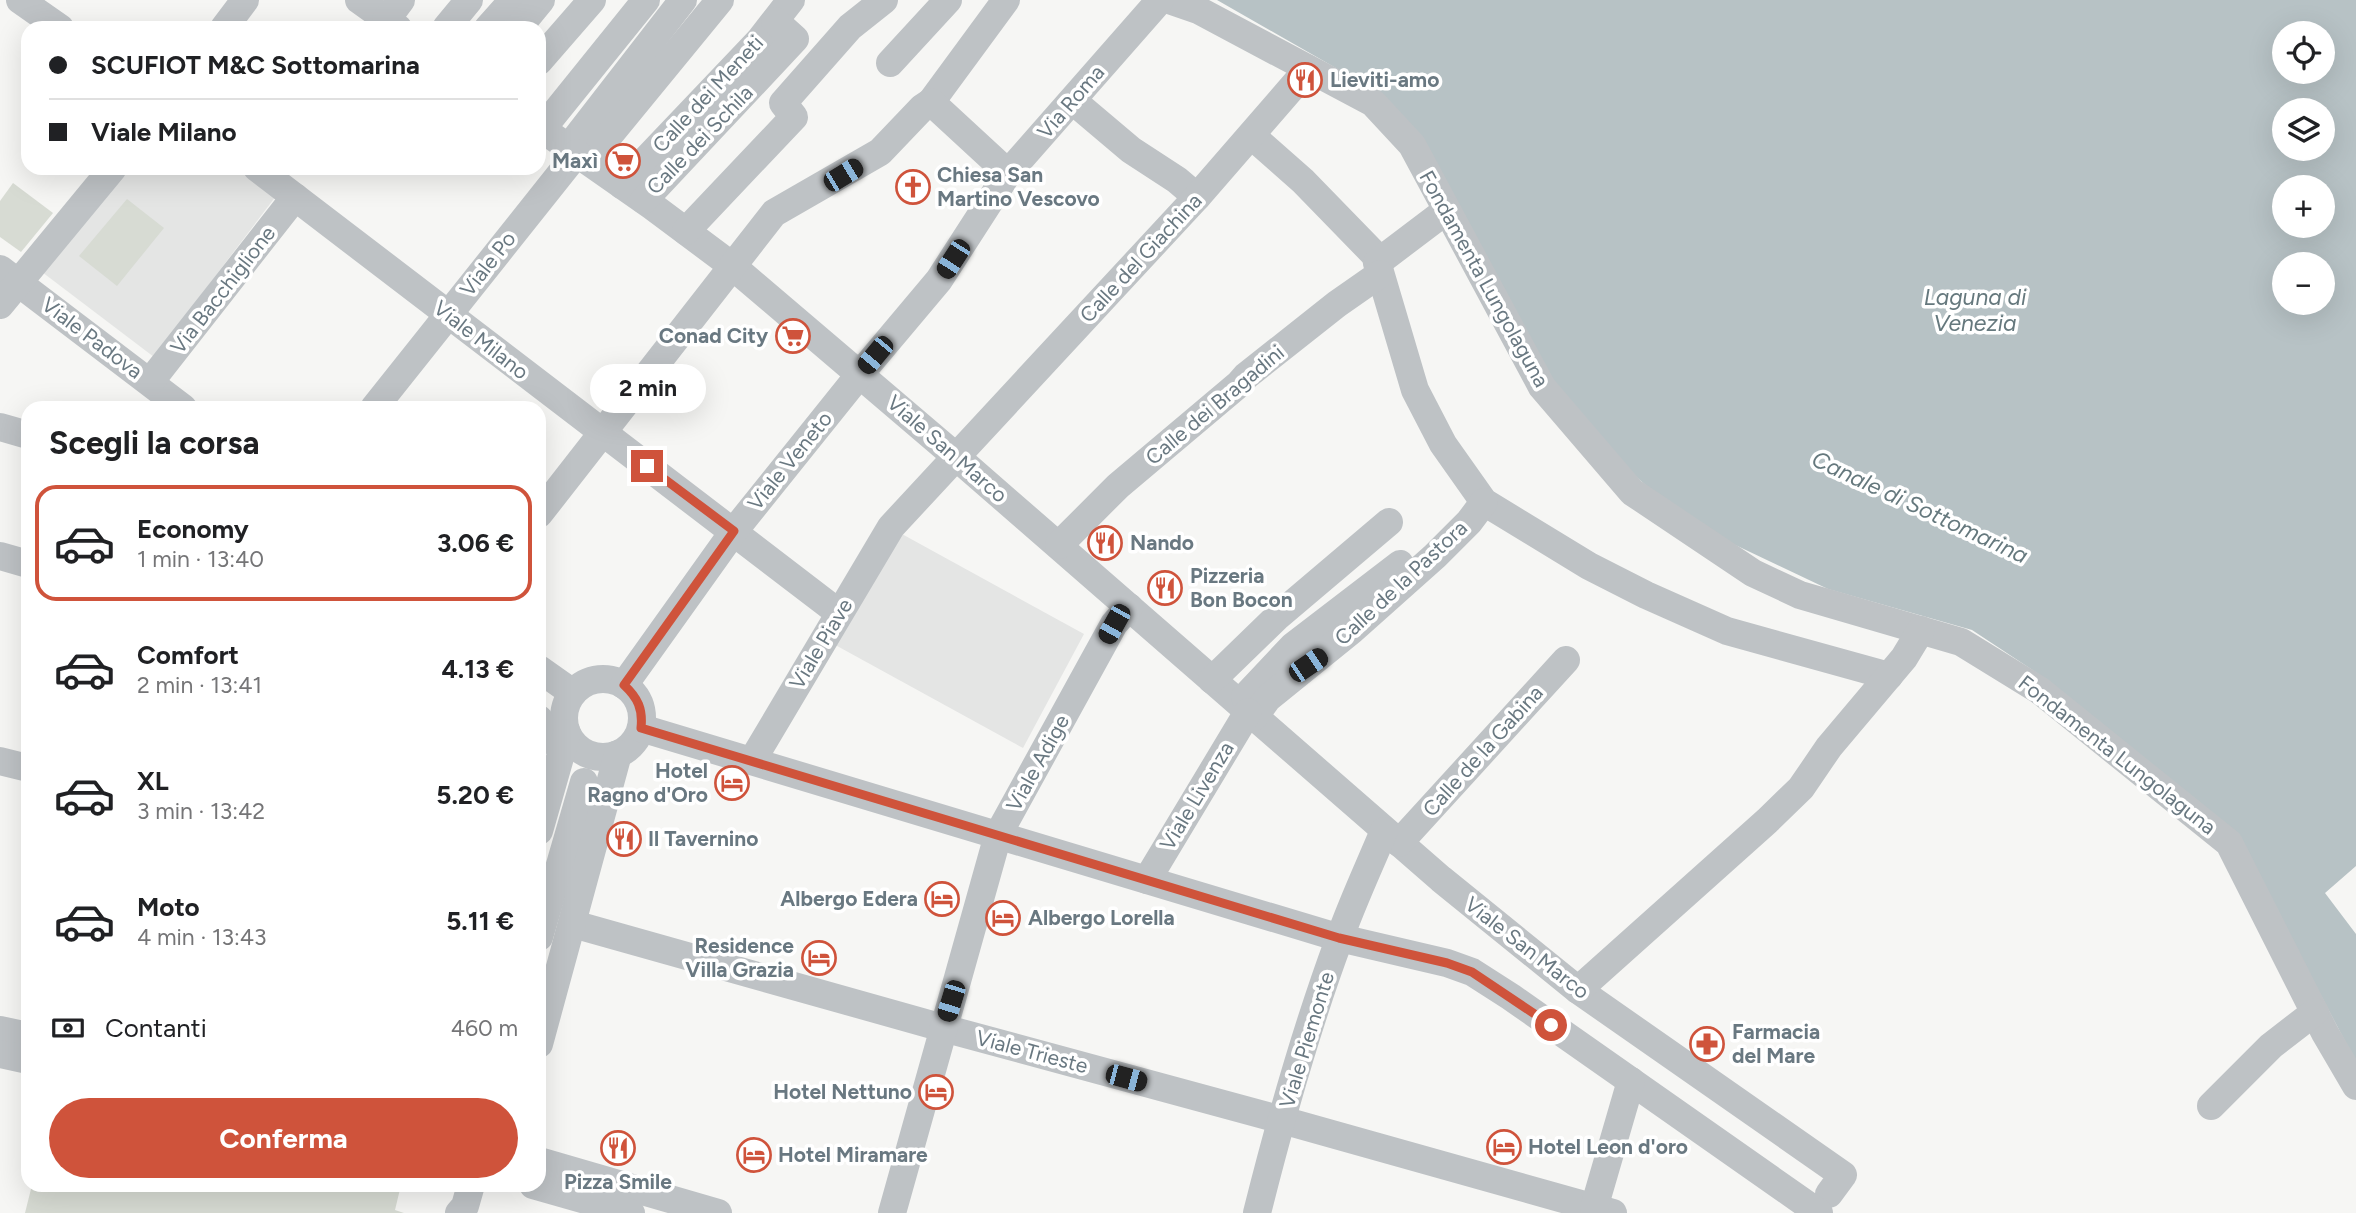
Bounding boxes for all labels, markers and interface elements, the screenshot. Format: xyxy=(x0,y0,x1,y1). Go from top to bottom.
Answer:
map controls xyxy=(2272,21,2335,315)
button: locate xyxy=(2272,21,2335,84)
street label: Calle dei Meneti xyxy=(647,30,768,157)
text: SCUFIOT M&C Sottomarina xyxy=(91,49,420,81)
street label: Via Roma xyxy=(1032,60,1109,144)
restaurant icon: Lieviti-amo xyxy=(1286,61,1324,99)
place label: Lieviti-amo xyxy=(1330,67,1439,92)
street label: Calle dei Schila xyxy=(641,80,758,199)
button: layers xyxy=(2272,98,2335,161)
text: Viale Milano xyxy=(91,116,237,148)
supermarket icon: Maxì xyxy=(604,142,642,180)
place label: Maxì xyxy=(552,148,598,173)
car xyxy=(820,155,867,195)
place label: Chiesa San Martino Vescovo xyxy=(937,162,1100,211)
street label: Fondamenta Lungolaguna xyxy=(1414,166,1554,391)
church icon: Chiesa San Martino Vescovo xyxy=(894,168,932,206)
button: + xyxy=(2272,175,2335,238)
street label: Calle del Giachina xyxy=(1074,188,1207,327)
street label: Via Bacchiglione xyxy=(165,221,280,359)
street label: Viale Po xyxy=(455,226,521,301)
car xyxy=(933,236,974,282)
button: − xyxy=(2272,252,2335,315)
water label: Laguna di Venezia xyxy=(1924,283,2027,337)
street label: Viale Padova xyxy=(37,292,148,384)
street label: Viale Milano xyxy=(429,295,534,384)
supermarket icon: Conad City xyxy=(774,317,812,355)
place label: Conad City xyxy=(659,323,769,348)
car xyxy=(854,332,897,378)
street label: Calle dei Bragadini xyxy=(1140,339,1289,470)
callout: 2 min xyxy=(589,364,705,414)
text: 2 min xyxy=(619,374,677,402)
street label: Viale San Marco xyxy=(882,390,1013,508)
street label: Viale Veneto xyxy=(742,406,837,515)
text: Scegli la corsa xyxy=(49,424,259,462)
water label: Canale di Sottomarina xyxy=(1807,445,2033,569)
route end xyxy=(631,450,663,482)
icon: car xyxy=(53,512,116,575)
text: Economy xyxy=(137,513,249,545)
street label: Calle de la Pastora xyxy=(1329,515,1472,650)
restaurant icon: Nando xyxy=(1086,524,1124,562)
text: 3.06 € xyxy=(437,527,514,559)
place label: Nando xyxy=(1130,530,1194,555)
text: 1 min · 13:40 xyxy=(137,545,264,573)
place label: Pizzeria Bon Bocon xyxy=(1190,563,1293,612)
restaurant icon: Pizzeria Bon Bocon xyxy=(1146,569,1184,607)
street label: Viale Piave xyxy=(784,594,857,694)
car xyxy=(1095,601,1134,647)
icon: car xyxy=(53,638,116,701)
text: Comfort xyxy=(137,639,239,671)
car xyxy=(1285,645,1332,685)
text: 4.13 € xyxy=(441,653,514,685)
street label: Fondamenta Lungolaguna xyxy=(2014,670,2221,839)
text: 2 min · 13:41 xyxy=(137,671,262,699)
street label: Calle de la Gabina xyxy=(1417,680,1548,821)
street label: Viale Adige xyxy=(1001,710,1074,815)
street label: Viale Livenza xyxy=(1154,737,1239,855)
place label: Hotel Ragno d'Oro xyxy=(587,758,708,807)
icon: car xyxy=(53,764,116,827)
hotel icon: Hotel Ragno d'Oro xyxy=(713,764,751,802)
text: XL xyxy=(137,765,169,797)
text: 5.20 € xyxy=(436,779,514,811)
text: 3 min · 13:42 xyxy=(137,797,265,825)
restaurant icon: Il Tavernino xyxy=(605,820,643,858)
place label: Il Tavernino xyxy=(648,826,759,851)
hotel icon: Albergo Edera xyxy=(923,880,961,918)
place label: Albergo Edera xyxy=(780,886,918,911)
icon: car xyxy=(53,890,116,953)
text: Moto xyxy=(137,891,200,923)
street label: Viale San Marco xyxy=(1460,891,1595,1004)
hotel icon: Albergo Lorella xyxy=(984,899,1022,937)
text: 5.11 € xyxy=(446,905,514,937)
place label: Albergo Lorella xyxy=(1028,905,1175,930)
text: 4 min · 13:43 xyxy=(137,923,267,951)
place label: Residence Villa Grazia xyxy=(685,933,794,982)
hotel icon: Residence Villa Grazia xyxy=(800,939,838,977)
street label: Viale Piemonte xyxy=(1274,969,1339,1111)
car xyxy=(935,978,968,1024)
icon: cash xyxy=(49,1009,87,1047)
route start xyxy=(1535,1009,1567,1041)
text: Contanti xyxy=(105,1012,207,1044)
text: 460 m xyxy=(451,1014,518,1042)
place label: Farmacia del Mare xyxy=(1732,1019,1820,1068)
street label: Viale Trieste xyxy=(974,1025,1091,1078)
pharmacy icon: Farmacia del Mare xyxy=(1688,1025,1726,1063)
car xyxy=(1103,1062,1150,1094)
hotel icon: Hotel Nettuno xyxy=(917,1073,955,1111)
place label: Hotel Nettuno xyxy=(773,1079,912,1104)
button: Conferma xyxy=(49,1098,518,1178)
hotel icon: Hotel Leon d'oro xyxy=(1485,1128,1523,1166)
restaurant icon: Pizza Smile xyxy=(599,1129,637,1167)
place label: Hotel Leon d'oro xyxy=(1528,1134,1688,1159)
hotel icon: Hotel Miramare xyxy=(735,1136,773,1174)
place label: Hotel Miramare xyxy=(778,1142,928,1167)
place label: Pizza Smile xyxy=(564,1169,672,1194)

